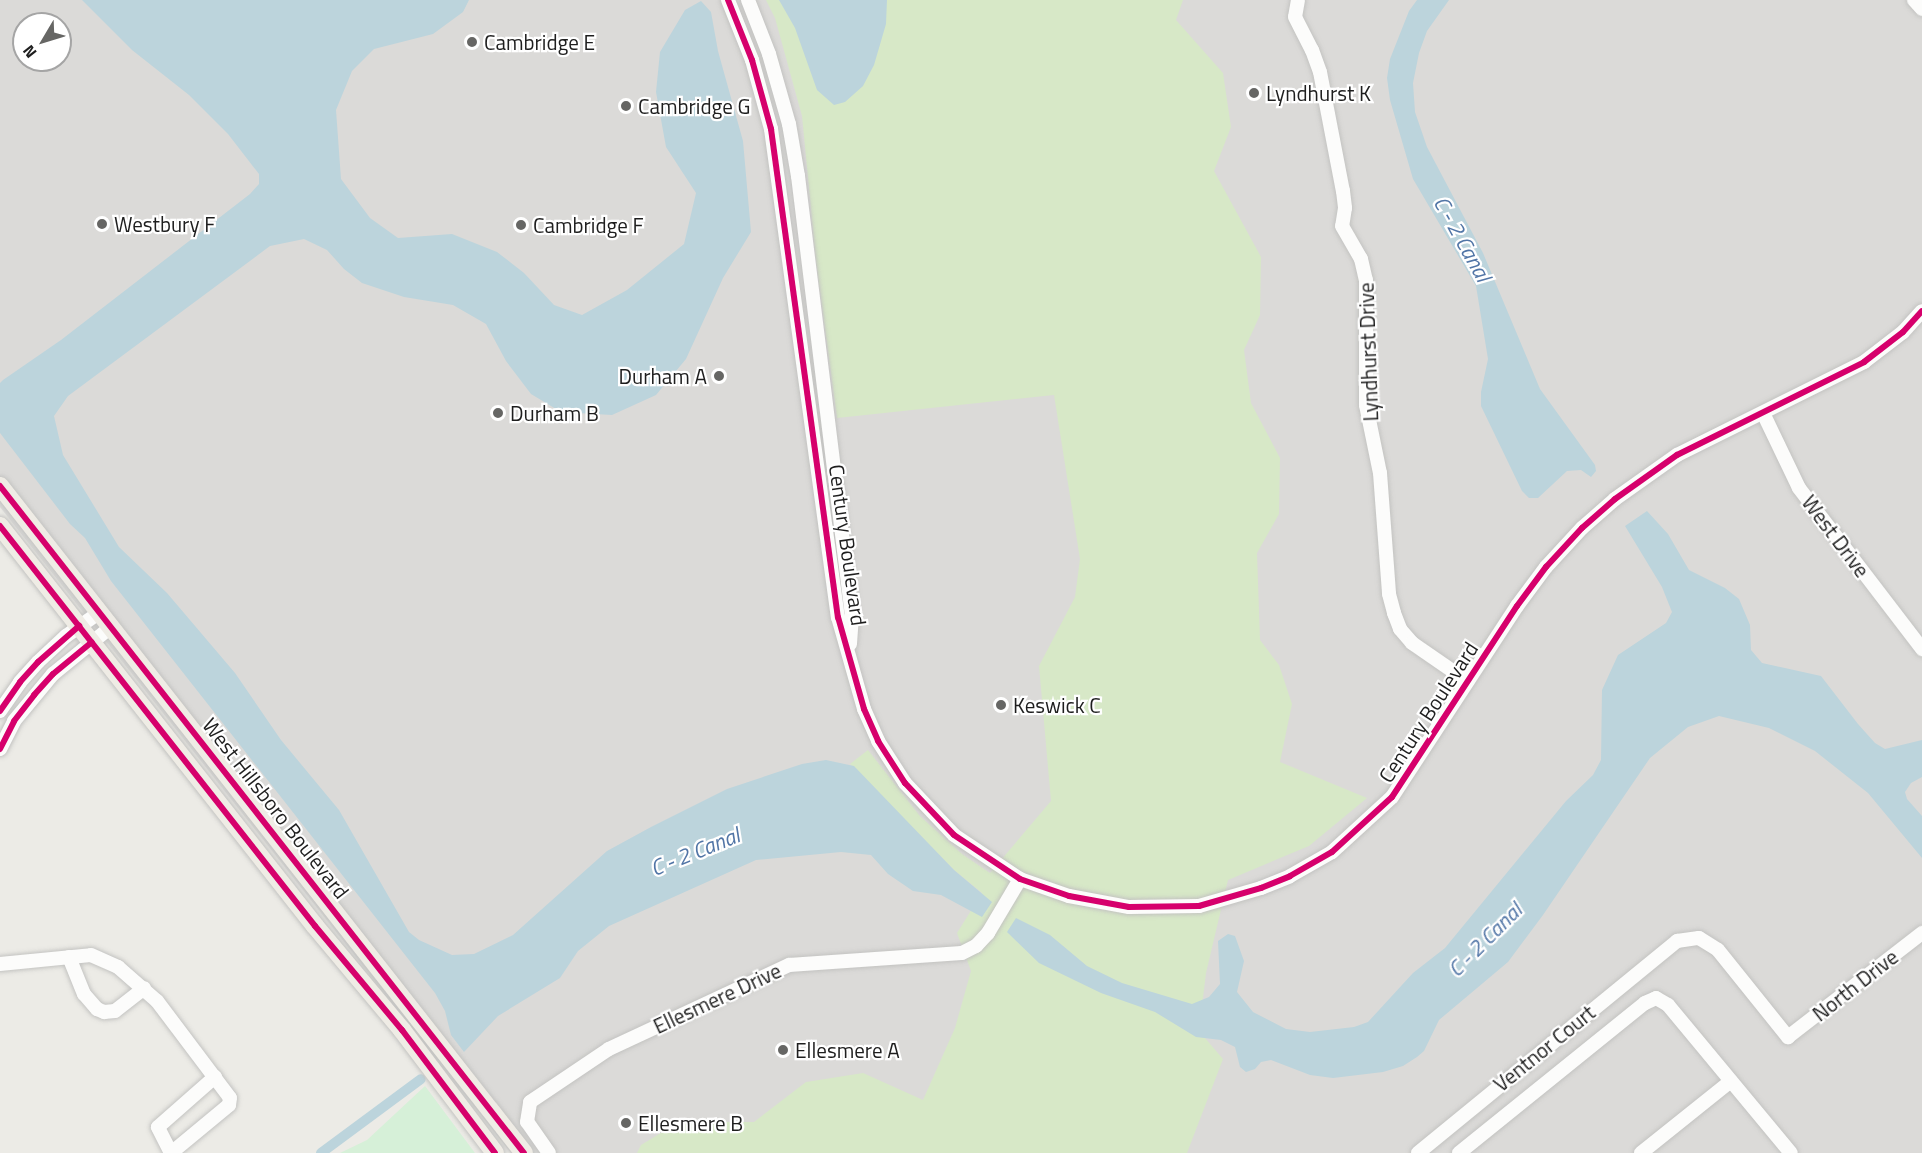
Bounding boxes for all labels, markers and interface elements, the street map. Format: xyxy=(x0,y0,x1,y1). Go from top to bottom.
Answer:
north arrow xyxy=(12,12,72,72)
place label: Cambridge E xyxy=(484,29,595,55)
marker: Cambridge E xyxy=(465,35,479,49)
text: N xyxy=(17,40,42,64)
place label: Lyndhurst K xyxy=(1266,80,1371,106)
marker: Lyndhurst K xyxy=(1247,86,1261,100)
place label: Cambridge G xyxy=(638,93,750,119)
marker: Cambridge G xyxy=(619,99,633,113)
water label: C - 2 Canal xyxy=(1428,192,1496,286)
place label: Westbury F xyxy=(114,211,215,237)
place label: Cambridge F xyxy=(533,212,644,238)
marker: Westbury F xyxy=(95,217,109,231)
marker: Cambridge F xyxy=(514,218,528,232)
street label: Lyndhurst Drive xyxy=(1353,282,1383,422)
place label: Durham A xyxy=(619,363,707,389)
marker: Durham A xyxy=(712,369,726,383)
place label: Durham B xyxy=(510,400,599,426)
marker: Durham B xyxy=(491,406,505,420)
street label: Century Boulevard xyxy=(824,463,872,627)
street label: West Drive xyxy=(1797,490,1875,582)
street label: Century Boulevard xyxy=(1373,637,1483,787)
place label: Keswick C xyxy=(1013,692,1101,718)
marker: Keswick C xyxy=(994,698,1008,712)
street label: West Hillsboro Boulevard xyxy=(198,712,354,904)
water label: C - 2 Canal xyxy=(647,822,743,882)
water label: C - 2 Canal xyxy=(1442,897,1528,983)
street label: North Drive xyxy=(1807,944,1903,1026)
street label: Ellesmere Drive xyxy=(649,957,785,1039)
street label: Ventnor Court xyxy=(1488,999,1600,1097)
place label: Ellesmere A xyxy=(795,1037,900,1063)
marker: Ellesmere A xyxy=(776,1043,790,1057)
place label: Ellesmere B xyxy=(638,1110,743,1136)
marker: Ellesmere B xyxy=(619,1116,633,1130)

